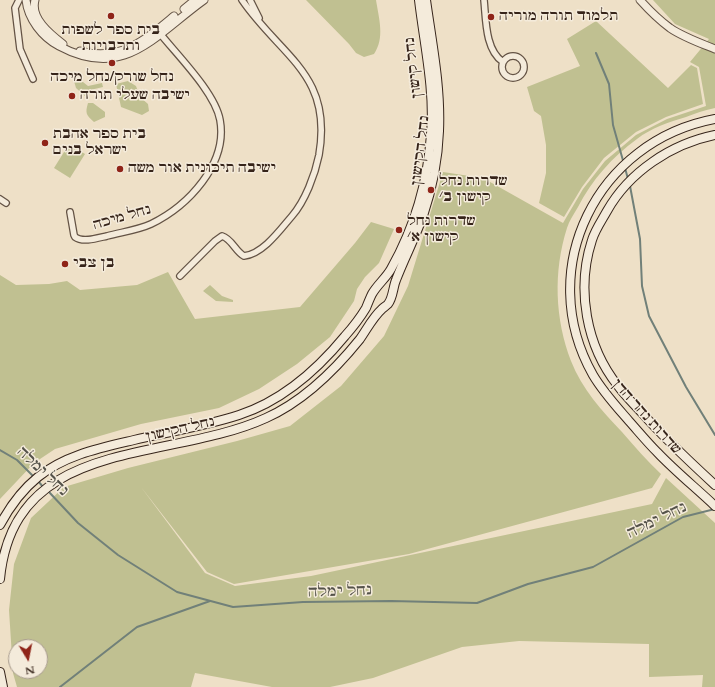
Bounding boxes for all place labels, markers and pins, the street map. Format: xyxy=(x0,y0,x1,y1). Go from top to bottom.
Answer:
place label: תלמוד תורה מוריה xyxy=(499,9,618,25)
marker: בית ספר לשפות ותרבויות xyxy=(106,11,116,21)
marker: תלמוד תורה מוריה xyxy=(486,12,496,22)
place label: בית ספר לשפות ותרבויות xyxy=(62,23,160,56)
marker: נחל שורק/נחל מיכה xyxy=(107,58,117,68)
place label: נחל שורק/נחל מיכה xyxy=(50,70,174,86)
place label: ישיבה שעלי תורה xyxy=(80,88,190,104)
marker: ישיבה שעלי תורה xyxy=(67,91,77,101)
place label: בית ספר אהבת ישראל בנים xyxy=(53,127,146,160)
marker: בית ספר אהבת ישראל בנים xyxy=(40,138,50,148)
place label: ישיבה תיכונית אור משה xyxy=(128,161,276,177)
marker: ישיבה תיכונית אור משה xyxy=(115,164,125,174)
place label: שדרות נחל קישון ב׳ xyxy=(439,174,507,206)
marker: שדרות נחל קישון ב׳ xyxy=(426,185,436,195)
place label: שדרות נחל קישון א׳ xyxy=(407,214,475,246)
marker: שדרות נחל קישון א׳ xyxy=(394,225,404,235)
place label: בן צבי xyxy=(73,256,115,272)
marker: בן צבי xyxy=(60,259,70,269)

